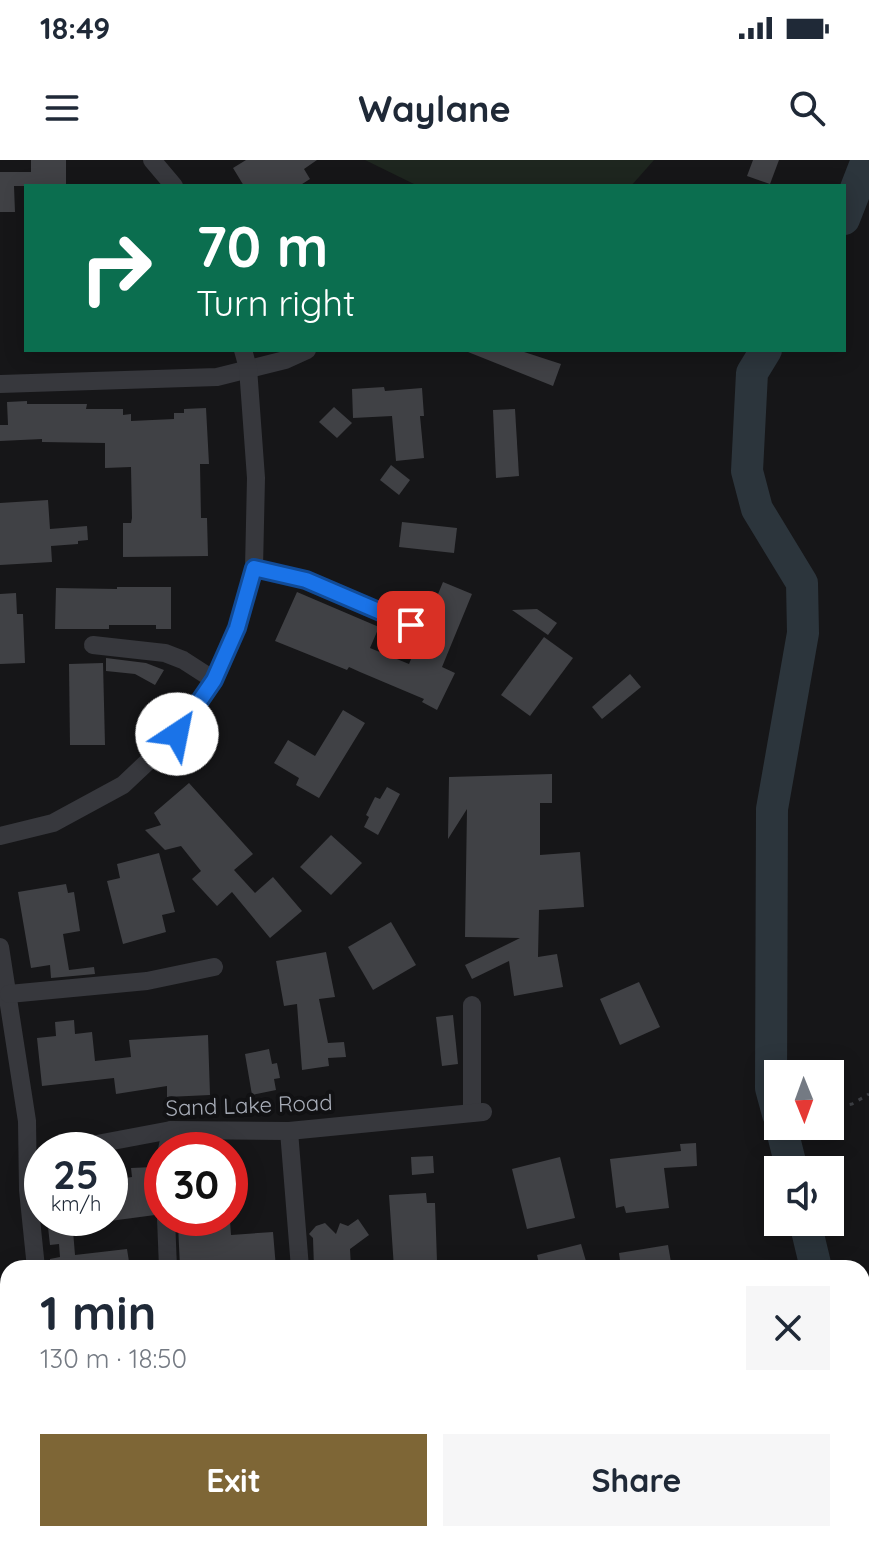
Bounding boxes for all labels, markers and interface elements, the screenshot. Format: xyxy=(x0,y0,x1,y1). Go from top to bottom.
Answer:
text: 18:49 xyxy=(40,9,110,47)
icon: menu xyxy=(40,86,84,130)
text: Waylane xyxy=(358,86,511,131)
icon: search xyxy=(785,86,829,130)
text: 70 m xyxy=(196,211,328,281)
icon: right xyxy=(64,216,168,320)
text: Turn right xyxy=(196,280,355,325)
pin xyxy=(377,591,445,659)
icon: arrive xyxy=(389,603,433,647)
position arrow xyxy=(135,692,219,776)
north arrow xyxy=(764,1060,844,1140)
map controls xyxy=(764,1060,844,1236)
street label: Sand Lake Road xyxy=(165,1088,333,1122)
speed limit sign: 30 xyxy=(144,1132,248,1236)
text: 25 xyxy=(53,1149,99,1199)
button: sound xyxy=(764,1156,844,1236)
text: km/h xyxy=(51,1191,101,1216)
text: 1 min xyxy=(40,1282,156,1342)
button: close xyxy=(746,1286,830,1370)
text: 130 m · 18:50 xyxy=(40,1342,187,1375)
button: Exit xyxy=(40,1434,427,1526)
button: Share xyxy=(443,1434,830,1526)

